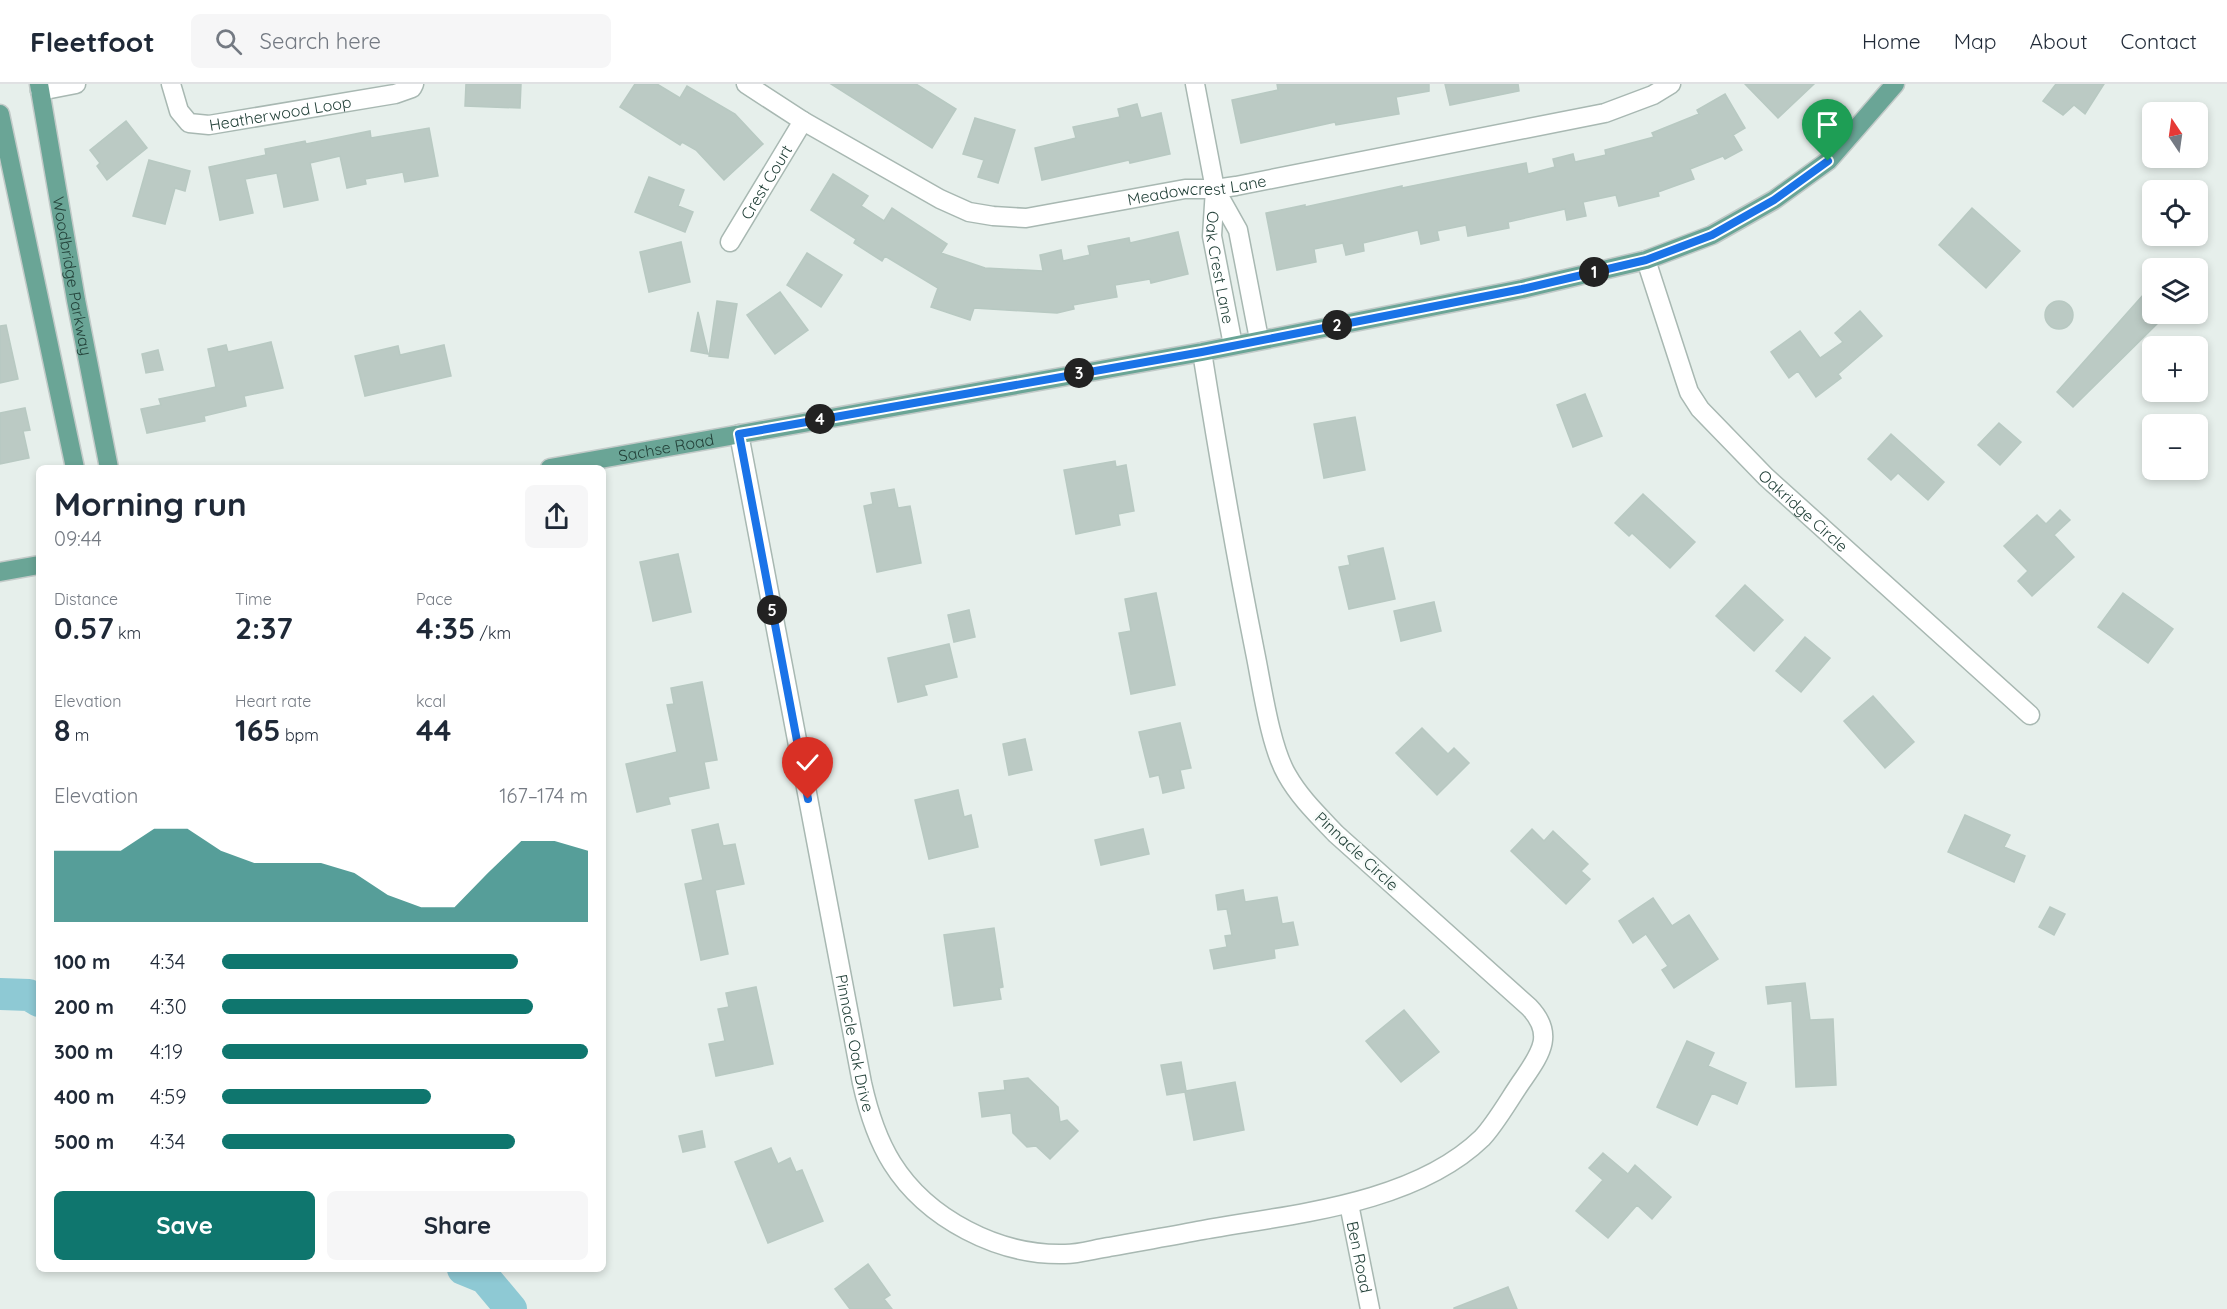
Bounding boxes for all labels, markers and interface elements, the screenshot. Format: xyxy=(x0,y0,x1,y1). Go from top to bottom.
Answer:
search box xyxy=(191,14,611,68)
text: Fleetfoot xyxy=(30,24,155,59)
icon: search xyxy=(212,25,245,58)
text: Search here xyxy=(260,27,381,55)
text: Home xyxy=(1862,28,1921,54)
text: Map xyxy=(1954,28,1997,54)
text: About xyxy=(2030,28,2088,54)
text: Contact xyxy=(2121,28,2197,54)
street label: Heatherwood Loop xyxy=(208,91,353,135)
pin xyxy=(1802,99,1853,161)
north arrow xyxy=(2142,102,2208,168)
map controls xyxy=(2142,102,2208,480)
icon: arrive xyxy=(1811,108,1844,141)
street label: Crest Court xyxy=(736,141,796,223)
street label: Meadowcrest Lane xyxy=(1126,170,1268,209)
button: locate xyxy=(2142,180,2208,246)
street label: Woodbridge Parkway xyxy=(48,195,97,357)
street label: Oak Crest Lane xyxy=(1202,210,1239,325)
pin: 1 xyxy=(1579,257,1609,287)
button: layers xyxy=(2142,258,2208,324)
text: 1 xyxy=(1591,262,1597,282)
pin: 2 xyxy=(1322,310,1352,340)
text: 2 xyxy=(1332,315,1342,335)
button: + xyxy=(2142,336,2208,402)
pin: 3 xyxy=(1064,358,1094,388)
text: 3 xyxy=(1075,363,1083,383)
pin: 4 xyxy=(805,404,835,434)
text: 4 xyxy=(815,409,825,429)
button: − xyxy=(2142,414,2208,480)
street label: Sachse Road xyxy=(617,429,716,466)
street label: Oakridge Circle xyxy=(1754,465,1852,556)
text: Morning run xyxy=(54,483,247,524)
button: share xyxy=(525,485,588,548)
text: 09:44 xyxy=(54,526,102,551)
text: Distance xyxy=(54,589,118,609)
text: Time xyxy=(235,589,272,609)
text: Pace xyxy=(416,589,452,609)
pin: 5 xyxy=(757,595,787,625)
text: 5 xyxy=(767,600,777,620)
text: 0.57 xyxy=(54,609,114,647)
text: 2:37 xyxy=(235,609,293,647)
text: 4:35 xyxy=(416,609,475,647)
text: km xyxy=(114,623,141,643)
text: /km xyxy=(475,623,511,643)
text: Elevation xyxy=(54,691,121,711)
text: Heart rate xyxy=(235,691,311,711)
text: kcal xyxy=(416,691,446,711)
text: 8 xyxy=(54,711,70,749)
text: 165 xyxy=(235,711,281,749)
text: 44 xyxy=(416,711,451,749)
text: m xyxy=(70,725,89,745)
text: bpm xyxy=(281,725,319,745)
pin xyxy=(782,737,833,799)
icon: check xyxy=(791,746,824,779)
text: Elevation xyxy=(54,783,138,808)
text: 167–174 m xyxy=(499,783,588,808)
street label: Pinnacle Circle xyxy=(1311,807,1403,895)
text: 100 m xyxy=(54,949,110,974)
text: 4:34 xyxy=(150,949,185,974)
street label: Pinnacle Oak Drive xyxy=(832,973,879,1114)
text: 200 m xyxy=(54,994,114,1019)
text: 4:30 xyxy=(150,994,187,1019)
text: 300 m xyxy=(54,1039,113,1064)
text: 4:19 xyxy=(150,1039,183,1064)
text: 400 m xyxy=(54,1084,114,1109)
text: 4:59 xyxy=(150,1084,186,1109)
text: 500 m xyxy=(54,1129,114,1154)
text: 4:34 xyxy=(150,1129,185,1154)
button: Save xyxy=(54,1191,315,1260)
button: Share xyxy=(327,1191,588,1260)
street label: Ben Road xyxy=(1343,1219,1377,1295)

